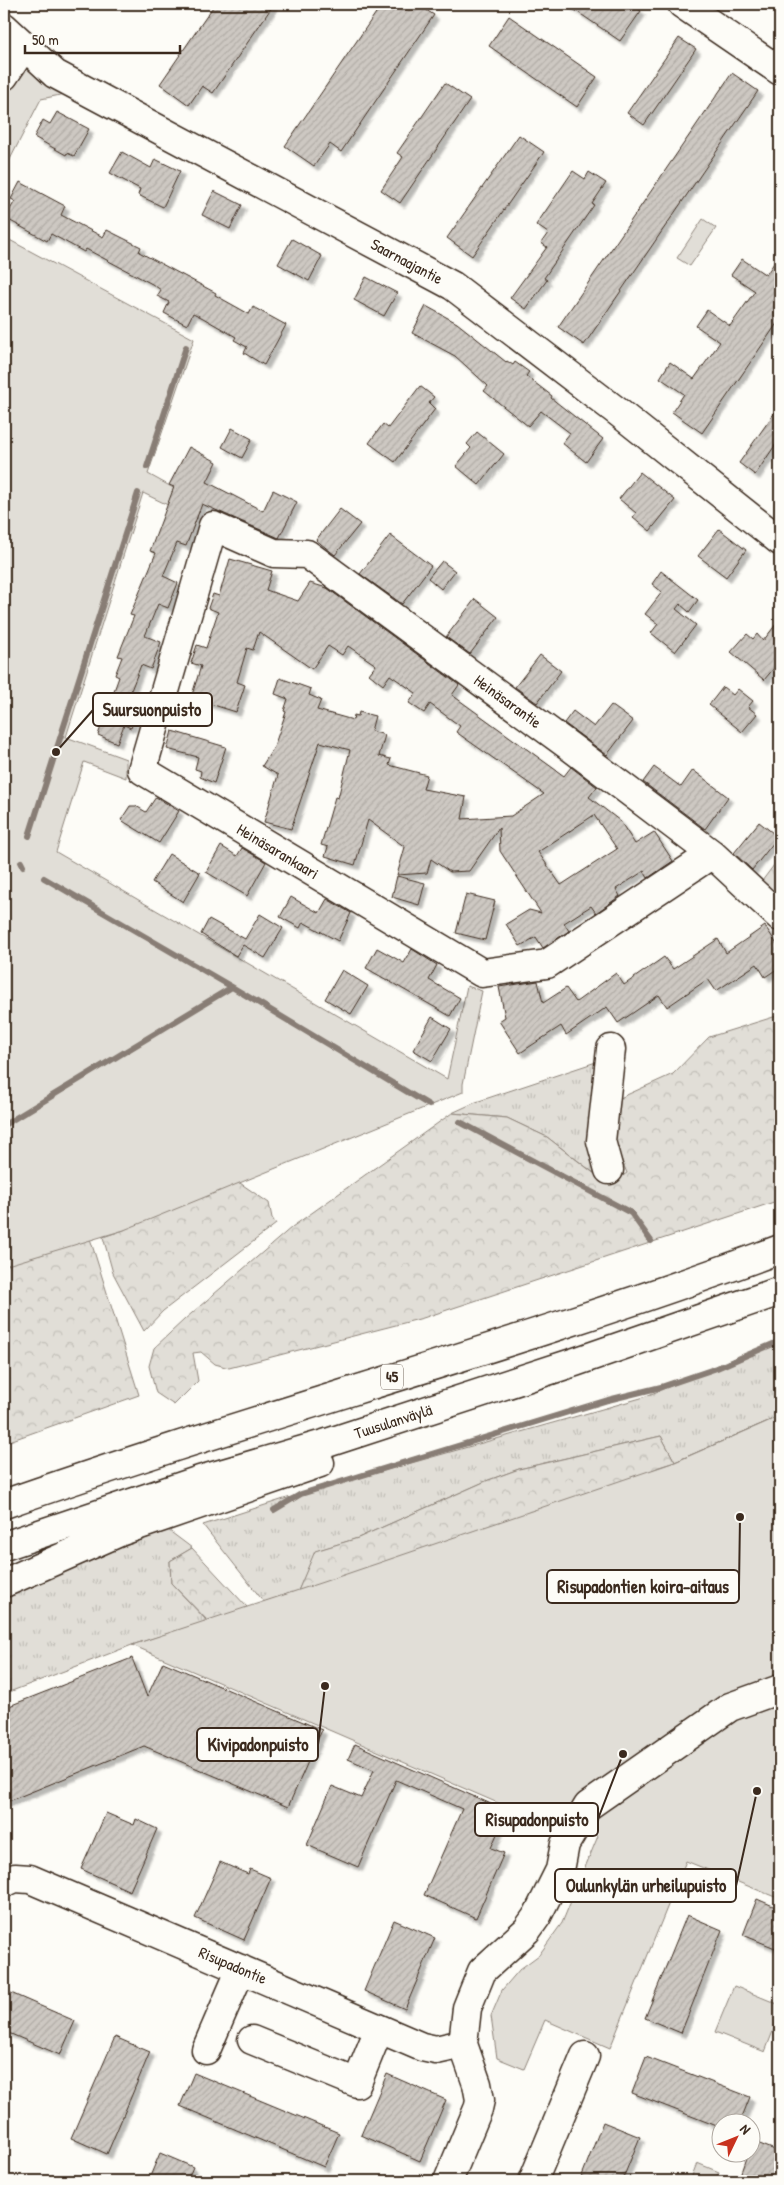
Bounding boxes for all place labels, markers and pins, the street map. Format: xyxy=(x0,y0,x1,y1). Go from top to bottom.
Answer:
callout: Suursuonpuisto xyxy=(93,693,212,726)
callout: Risupadontien koira-aitaus xyxy=(547,1570,739,1603)
callout: Kivipadonpuisto xyxy=(197,1728,318,1761)
callout: Risupadonpuisto xyxy=(475,1803,598,1836)
callout: Oulunkylän urheilupuisto xyxy=(555,1869,736,1902)

